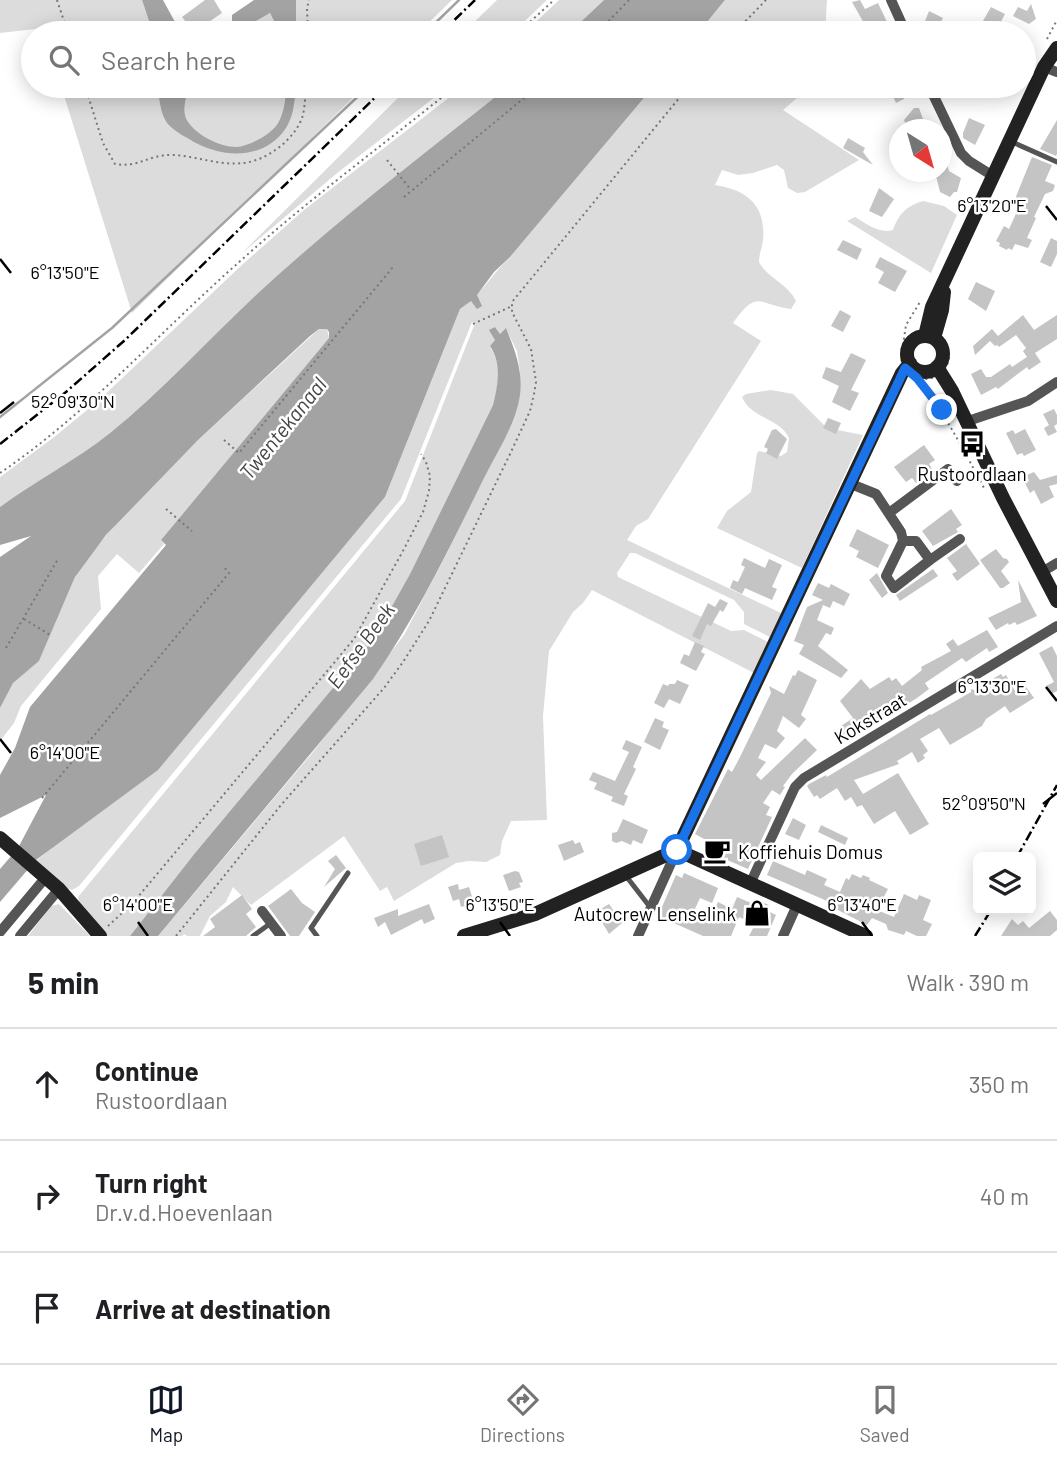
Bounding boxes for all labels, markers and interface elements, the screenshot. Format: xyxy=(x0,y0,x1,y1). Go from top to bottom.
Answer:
search box xyxy=(21,21,1036,98)
icon: search xyxy=(45,41,83,79)
text: Search here xyxy=(101,44,236,75)
north arrow xyxy=(889,119,952,182)
text: 6°13'20"E xyxy=(957,194,1027,216)
text: 6°13'50"E xyxy=(30,261,100,283)
water label: Twentekanaal xyxy=(233,372,331,484)
text: 52°09'30"N xyxy=(31,390,115,412)
route end xyxy=(926,394,957,425)
bus stop icon: Rustoordlaan xyxy=(957,429,987,459)
place label: Rustoordlaan xyxy=(917,462,1027,485)
water label: Eefse Beek xyxy=(321,597,400,693)
text: 6°13'30"E xyxy=(957,675,1027,697)
street label: Kokstraat xyxy=(830,687,910,749)
text: 6°14'00"E xyxy=(30,741,100,763)
text: 52°09'50"N xyxy=(942,792,1026,814)
route start xyxy=(661,834,692,865)
cafe icon: Koffiehuis Domus xyxy=(702,836,732,866)
place label: Koffiehuis Domus xyxy=(738,840,883,863)
map controls xyxy=(973,852,1036,915)
button: layers xyxy=(973,852,1036,915)
text: 6°14'00"E xyxy=(103,893,173,915)
text: 6°13'50"E xyxy=(465,893,535,915)
text: 6°13'40"E xyxy=(827,893,897,915)
shop icon: Autocrew Lenselink xyxy=(742,898,772,928)
place label: Autocrew Lenselink xyxy=(574,902,736,925)
text: 5 min xyxy=(28,964,99,1000)
text: Walk · 390 m xyxy=(907,968,1029,996)
text: Continue xyxy=(95,1055,199,1086)
icon: ahead xyxy=(28,1065,66,1103)
text: 350 m xyxy=(969,1070,1029,1098)
text: Rustoordlaan xyxy=(95,1086,228,1114)
text: Turn right xyxy=(95,1167,208,1198)
icon: right xyxy=(28,1177,66,1215)
text: 40 m xyxy=(980,1182,1029,1210)
text: Dr.v.d.Hoevenlaan xyxy=(95,1198,273,1226)
icon: arrive xyxy=(28,1289,66,1327)
text: Arrive at destination xyxy=(95,1293,331,1324)
tab: Map xyxy=(147,1381,185,1446)
tab: Directions xyxy=(480,1381,565,1446)
tab: Saved xyxy=(860,1381,910,1446)

